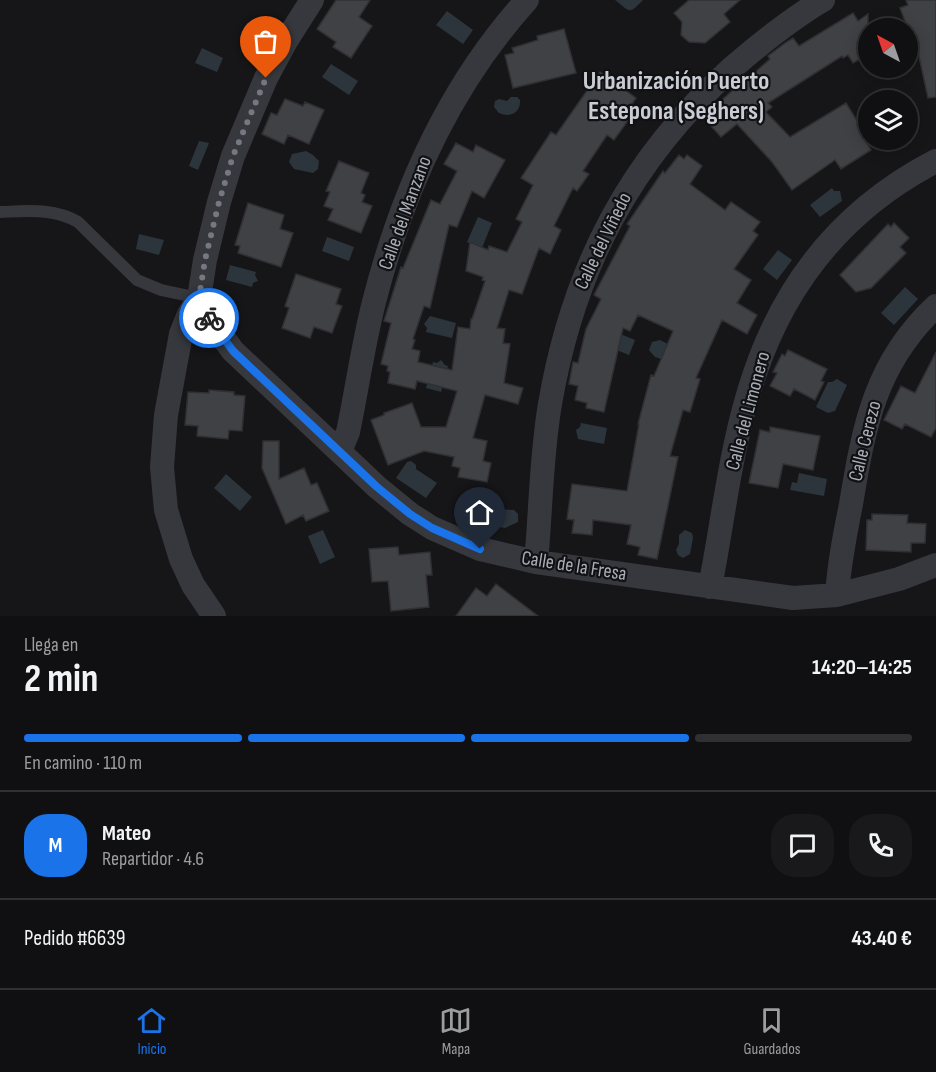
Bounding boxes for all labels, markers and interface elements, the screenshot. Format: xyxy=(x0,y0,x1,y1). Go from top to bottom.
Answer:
pin xyxy=(240,16,291,78)
north arrow xyxy=(858,18,918,78)
map controls xyxy=(858,18,918,150)
icon: bag xyxy=(249,25,282,58)
district label: Urbanización Puerto Estepona (Seghers) xyxy=(583,66,769,127)
button: layers xyxy=(858,90,918,150)
street label: Calle del Manzano xyxy=(373,153,437,273)
street label: Calle del Viñedo xyxy=(569,189,637,293)
courier xyxy=(179,288,239,348)
icon: bike xyxy=(193,302,226,335)
street label: Calle del Limonero xyxy=(721,349,775,473)
street label: Calle Cerezo xyxy=(843,398,887,484)
pin xyxy=(454,487,505,549)
icon: home xyxy=(463,496,496,529)
street label: Calle de la Fresa xyxy=(520,546,628,586)
text: Llega en xyxy=(24,633,78,657)
text: 14:20–14:25 xyxy=(812,654,912,681)
text: 2 min xyxy=(24,656,98,703)
text: En camino · 110 m xyxy=(24,751,142,775)
button: chat xyxy=(771,814,834,877)
button: phone xyxy=(849,814,912,877)
text: Mateo xyxy=(102,820,151,847)
text: M xyxy=(49,832,62,859)
text: Repartidor · 4.6 xyxy=(102,847,204,871)
text: Pedido #6639 xyxy=(24,925,125,952)
text: 43.40 € xyxy=(851,925,912,952)
tab: Inicio xyxy=(135,1004,168,1059)
tab: Mapa xyxy=(439,1004,472,1059)
tab: Guardados xyxy=(743,1004,801,1059)

